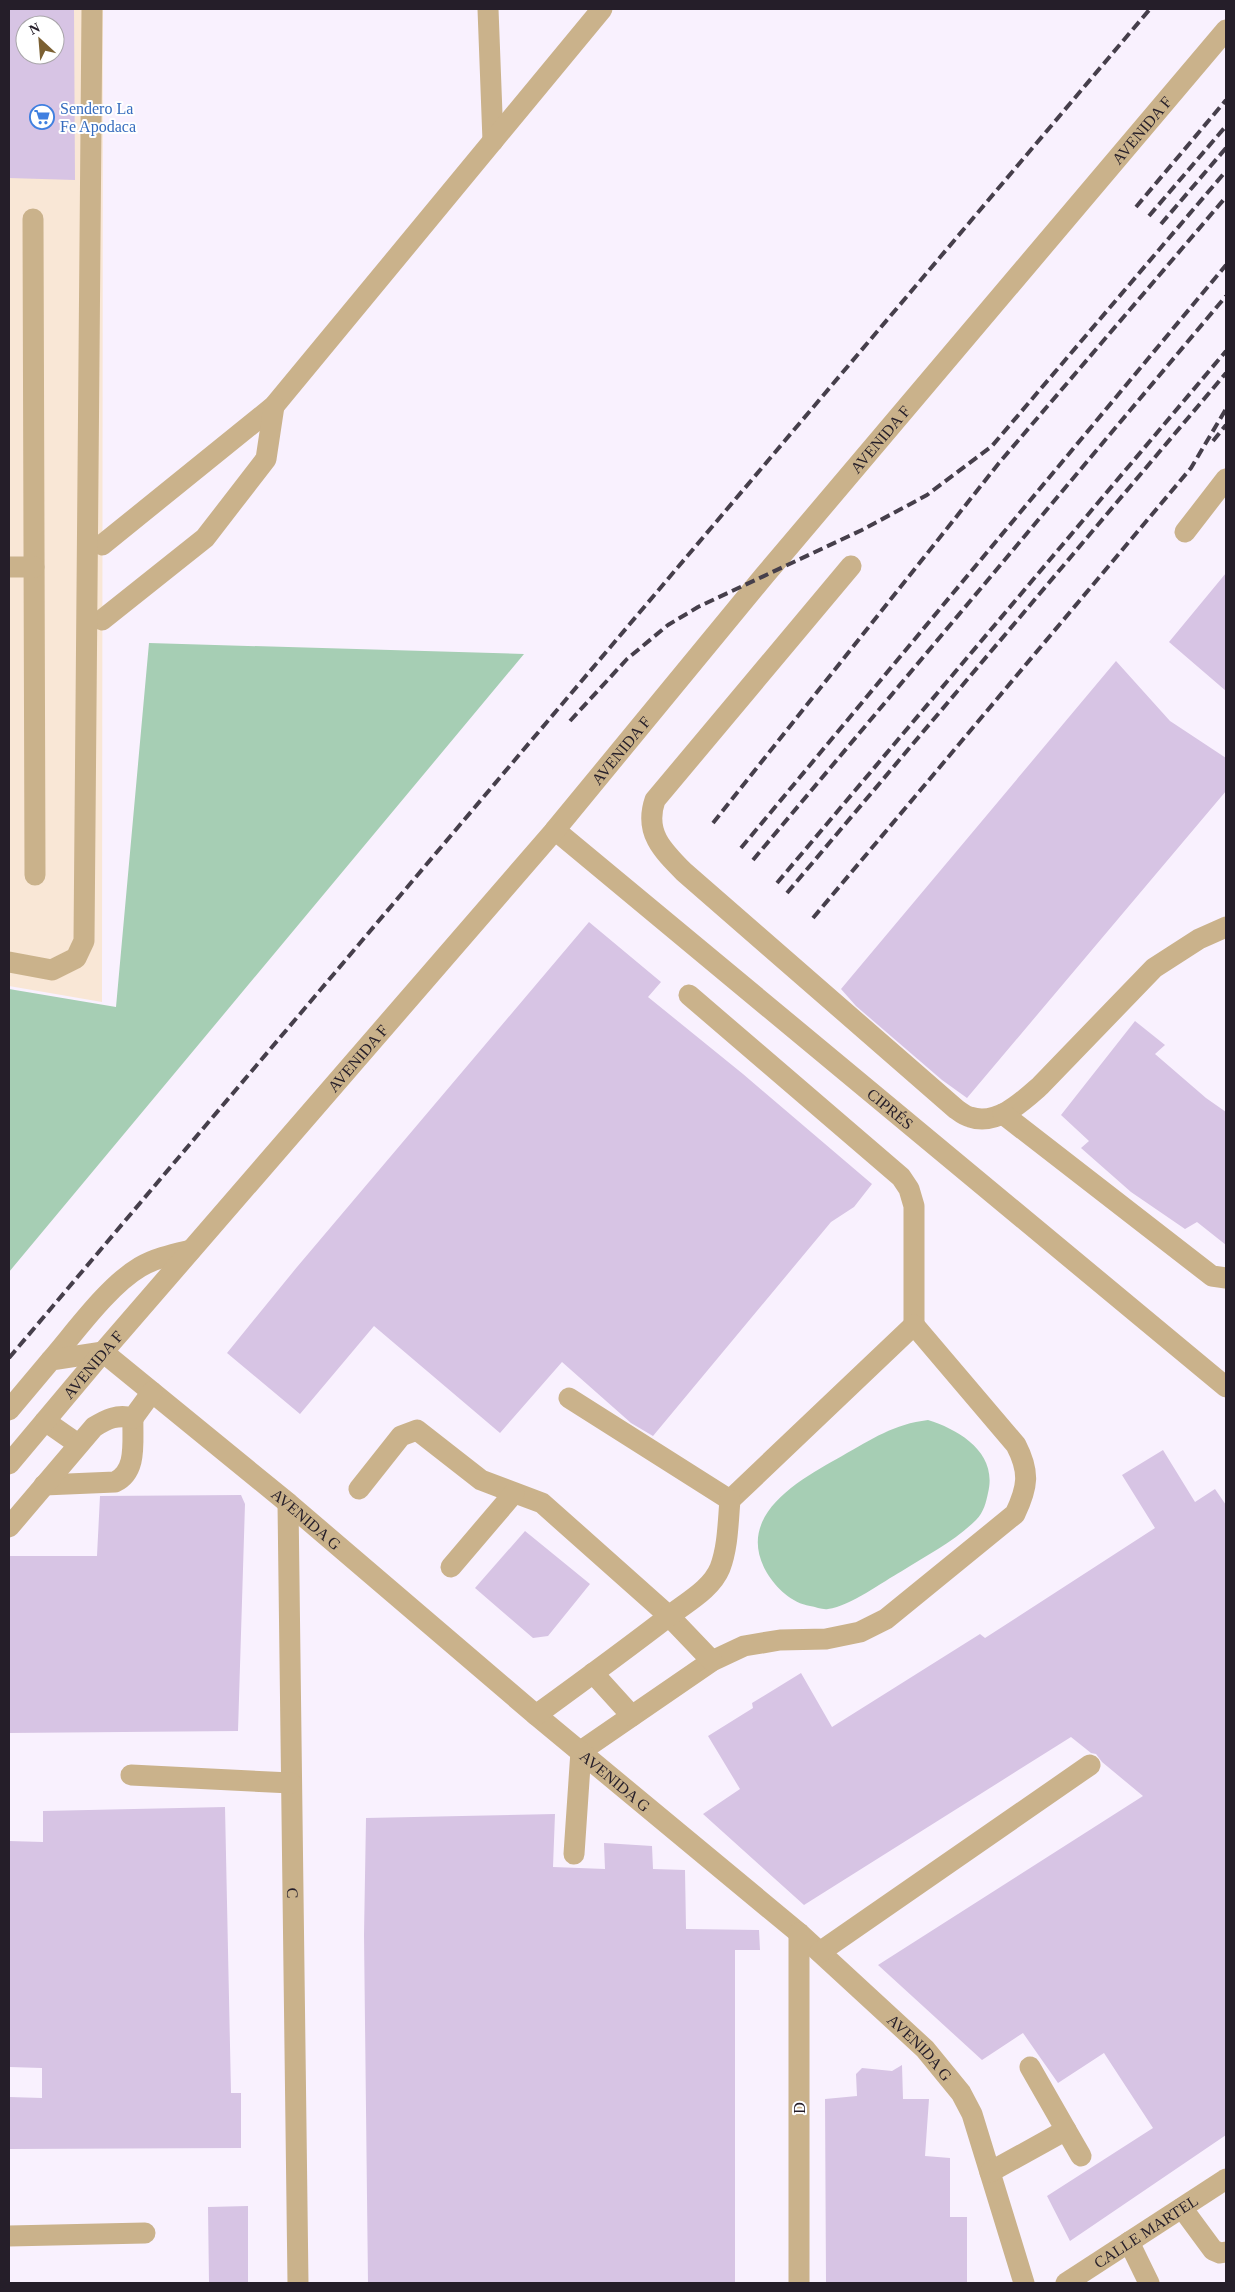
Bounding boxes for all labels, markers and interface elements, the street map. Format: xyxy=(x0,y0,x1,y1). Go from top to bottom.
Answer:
north arrow xyxy=(15,15,65,65)
text: N xyxy=(27,20,42,38)
street label: AVENIDA F xyxy=(1108,93,1175,167)
place label: Sendero La Fe Apodaca xyxy=(60,100,136,136)
supermarket icon: Sendero La Fe Apodaca xyxy=(29,104,55,130)
street label: AVENIDA F xyxy=(847,402,913,476)
street label: AVENIDA F xyxy=(588,713,654,788)
street label: AVENIDA F xyxy=(324,1021,391,1095)
street label: CIPRÉS xyxy=(864,1085,917,1132)
street label: AVENIDA F xyxy=(59,1327,126,1402)
street label: AVENIDA G xyxy=(268,1485,345,1553)
street label: AVENIDA G xyxy=(577,1747,654,1815)
street label: C xyxy=(284,1888,302,1898)
street label: AVENIDA G xyxy=(884,2010,956,2084)
street label: D xyxy=(791,2102,808,2114)
street label: CALLE MARTEL xyxy=(1091,2191,1201,2271)

